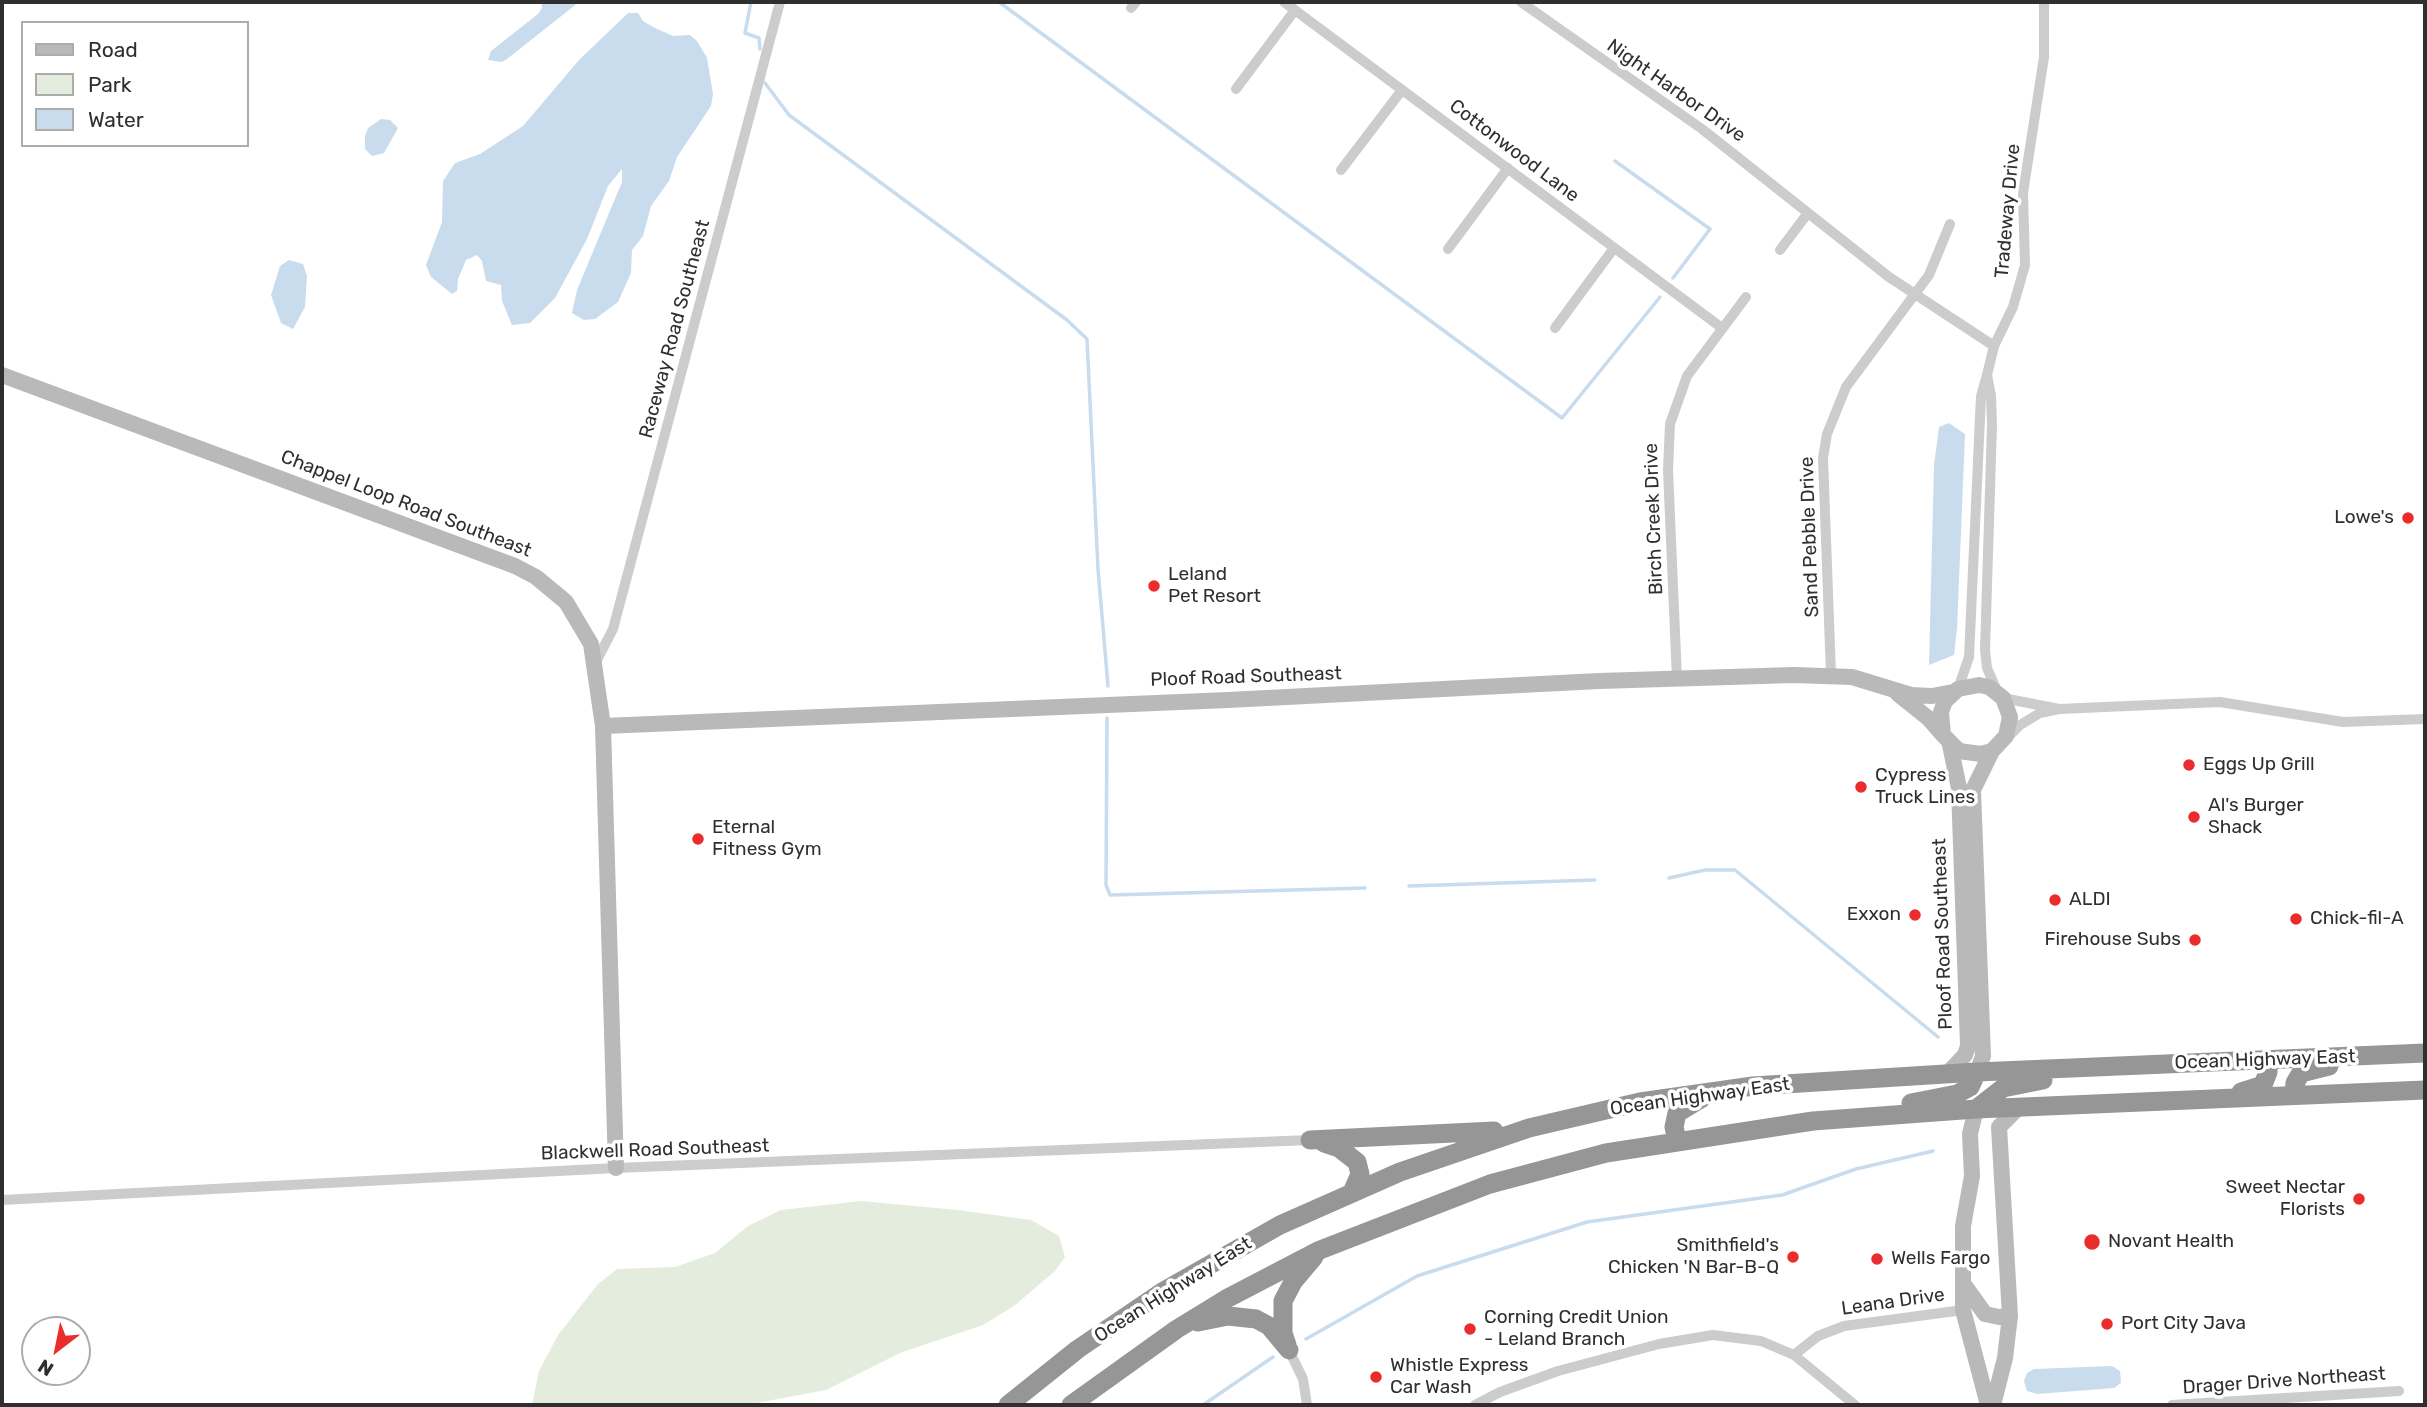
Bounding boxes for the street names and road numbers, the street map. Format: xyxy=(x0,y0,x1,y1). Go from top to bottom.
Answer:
street label: Night Harbor Drive xyxy=(1602,35,1750,147)
street label: Cottonwood Lane xyxy=(1445,95,1583,207)
street label: Tradeway Drive xyxy=(1991,143,2025,279)
street label: Raceway Road Southeast xyxy=(635,217,715,441)
street label: Birch Creek Drive xyxy=(1640,443,1668,595)
street label: Chappel Loop Road Southeast xyxy=(277,446,535,562)
street label: Sand Pebble Drive xyxy=(1796,456,1824,618)
street label: Ploof Road Southeast xyxy=(1150,662,1342,692)
street label: Ploof Road Southeast xyxy=(1928,838,1958,1030)
street label: Ocean Highway East xyxy=(2174,1045,2356,1075)
street label: Ocean Highway East xyxy=(1609,1073,1791,1121)
street label: Blackwell Road Southeast xyxy=(540,1135,770,1165)
street label: Ocean Highway East xyxy=(1090,1232,1256,1348)
street label: Leana Drive xyxy=(1840,1283,1946,1321)
street label: Drager Drive Northeast xyxy=(2182,1363,2386,1399)

